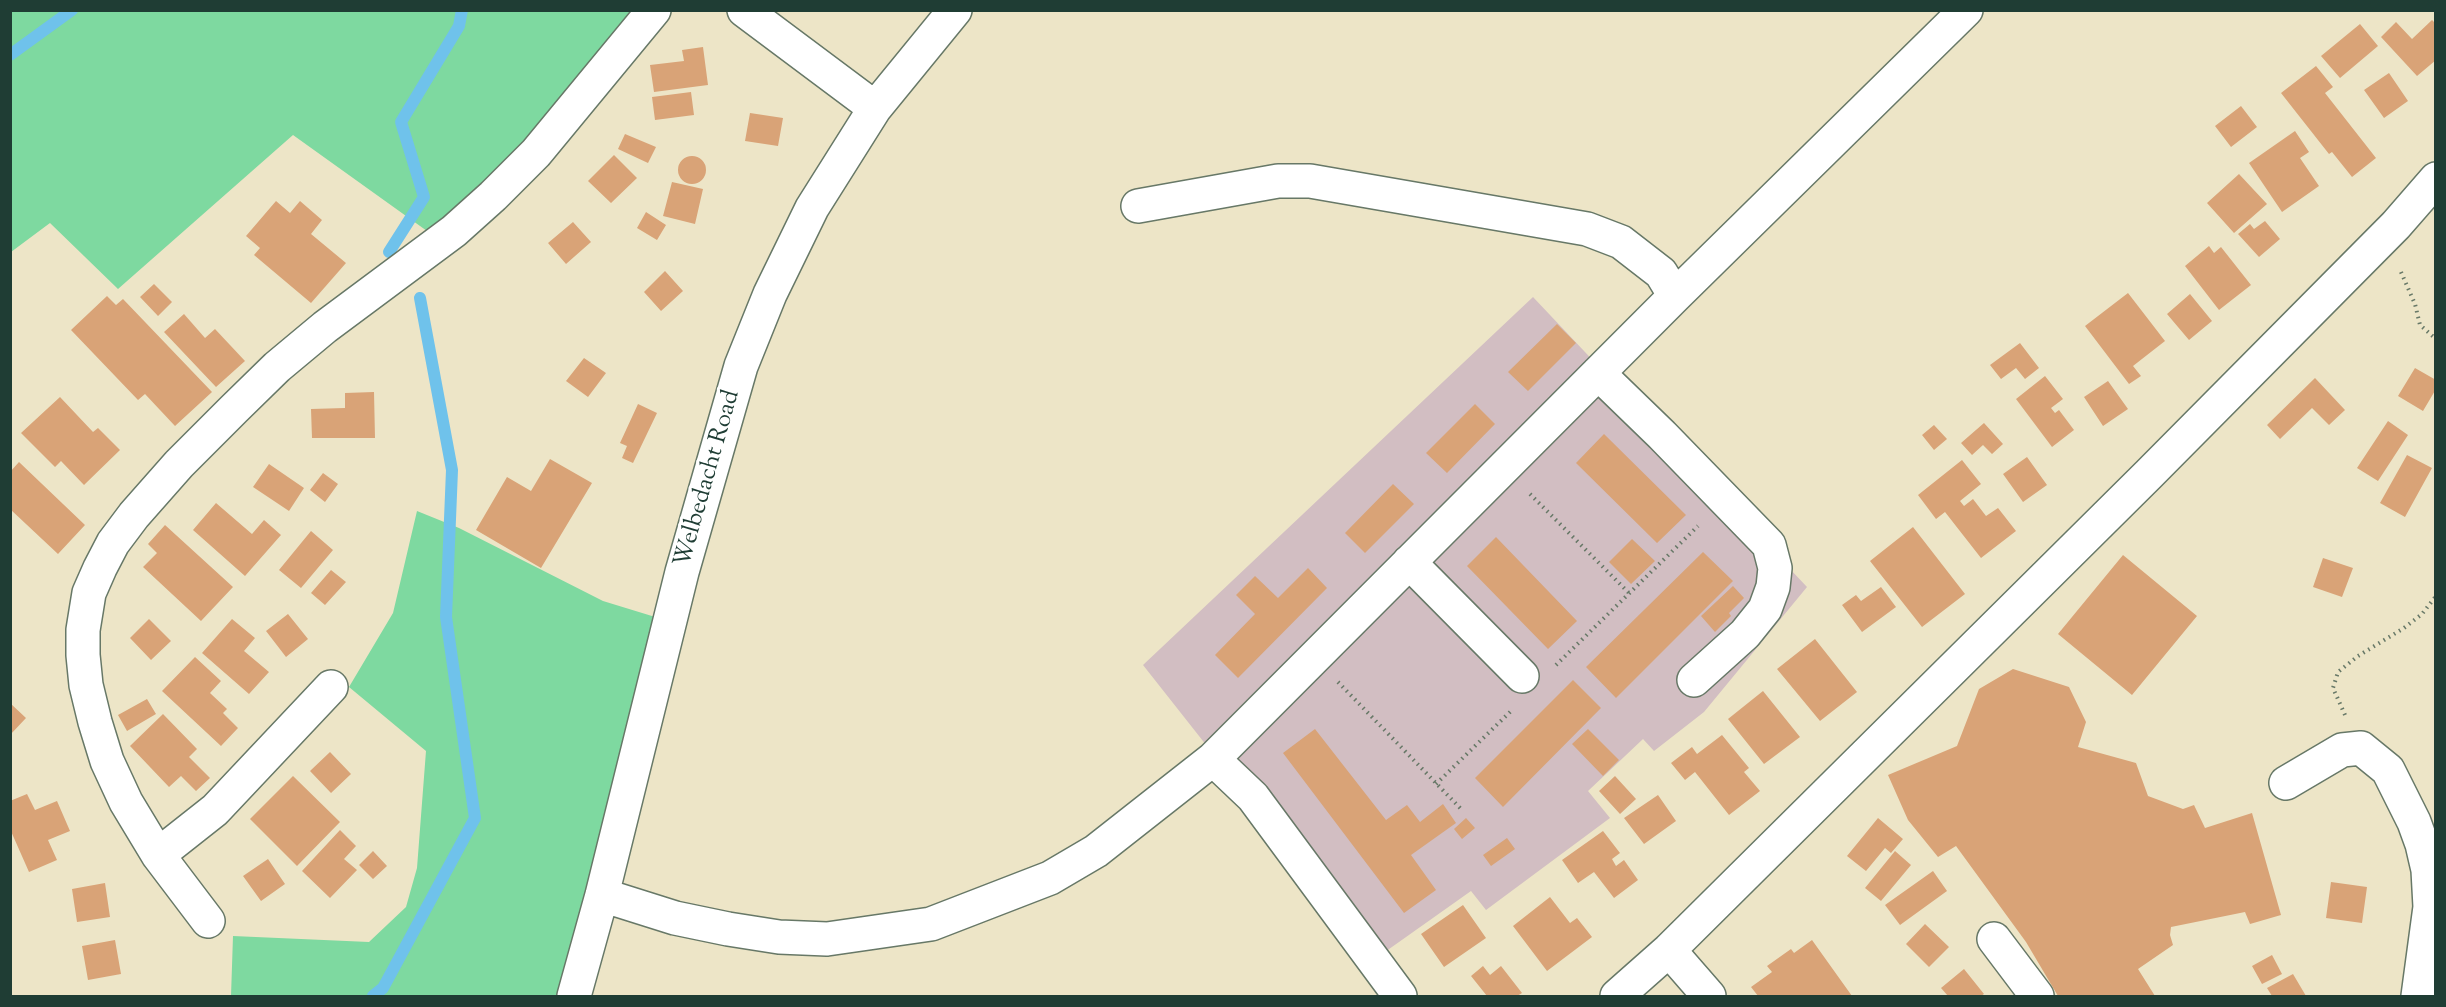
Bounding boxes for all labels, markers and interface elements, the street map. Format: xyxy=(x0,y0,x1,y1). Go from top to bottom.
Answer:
street label: Welbedacht Road xyxy=(670,387,748,571)

